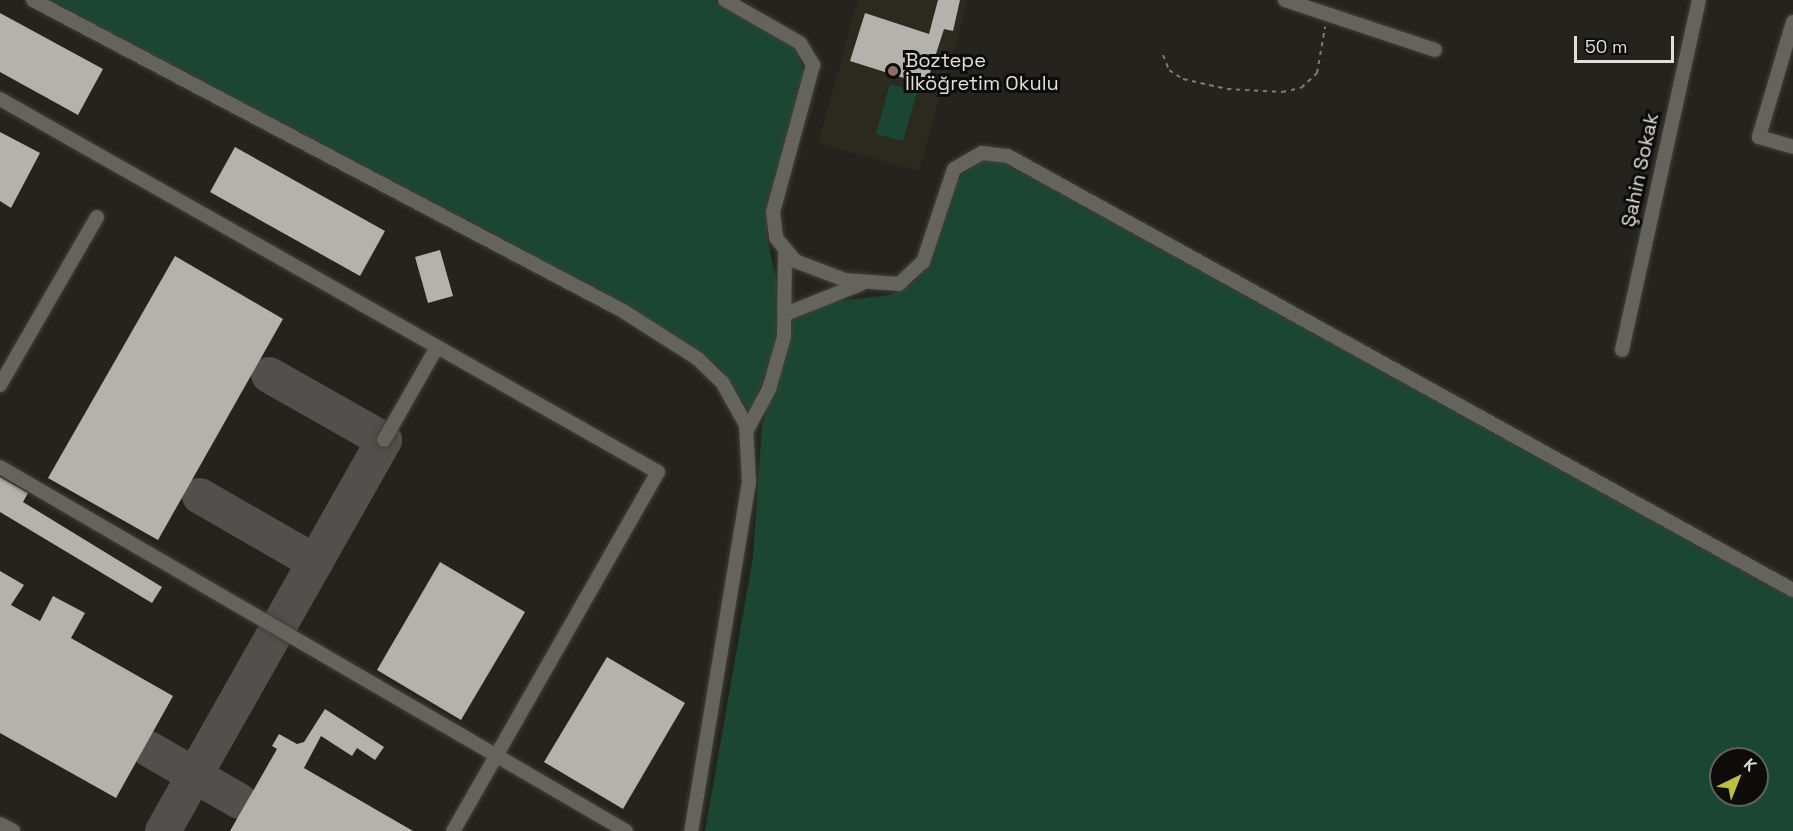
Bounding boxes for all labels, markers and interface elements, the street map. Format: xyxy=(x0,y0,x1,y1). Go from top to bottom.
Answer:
scale bar xyxy=(1577,24,1678,62)
text: 50 m xyxy=(1585,35,1627,58)
place label: Boztepe İlköğretim Okulu xyxy=(905,48,1059,95)
marker: Boztepe İlköğretim Okulu xyxy=(886,64,900,78)
street label: Şahin Sokak xyxy=(1616,111,1664,229)
north arrow xyxy=(1709,747,1769,807)
text: K xyxy=(1739,754,1761,776)

